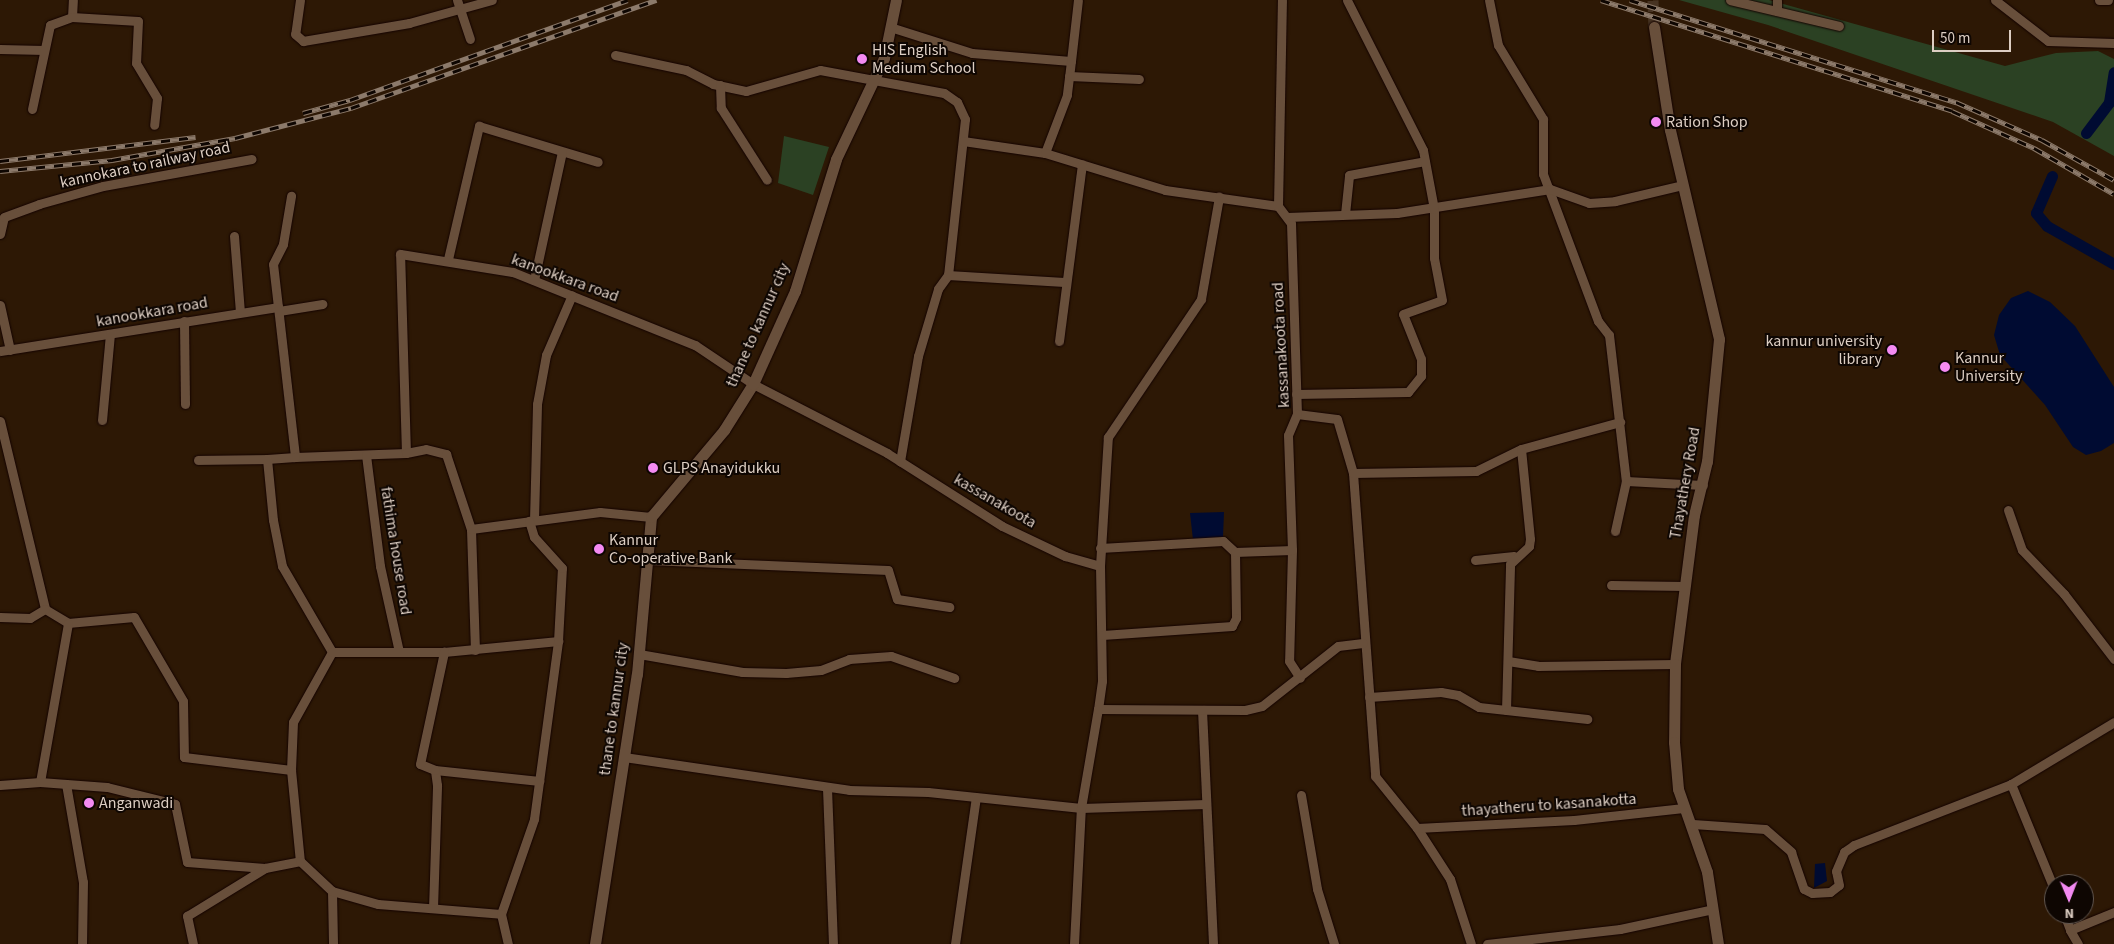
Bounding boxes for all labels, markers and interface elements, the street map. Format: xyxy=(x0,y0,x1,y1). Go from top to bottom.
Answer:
scale bar xyxy=(1934,20,2013,52)
text: 50 m xyxy=(1940,28,1970,49)
place label: HIS English Medium School xyxy=(872,40,976,78)
marker: HIS English Medium School xyxy=(856,53,868,65)
place label: Ration Shop xyxy=(1666,112,1748,132)
marker: Ration Shop xyxy=(1650,116,1662,128)
street label: kannokara to railway road xyxy=(58,138,232,192)
street label: kanookkara road xyxy=(509,250,621,306)
street label: thane to kannur city xyxy=(722,260,794,390)
street label: kassanakoota road xyxy=(1268,282,1294,408)
street label: kanookkara road xyxy=(95,293,209,331)
place label: kannur university library xyxy=(1765,331,1882,369)
marker: kannur university library xyxy=(1886,344,1898,356)
place label: Kannur University xyxy=(1955,348,2022,386)
marker: Kannur University xyxy=(1939,361,1951,373)
street label: Thayathery Road xyxy=(1666,426,1704,540)
place label: GLPS Anayidukku xyxy=(663,458,780,478)
marker: GLPS Anayidukku xyxy=(647,462,659,474)
street label: kassanakoota xyxy=(950,470,1040,532)
street label: fathima house road xyxy=(376,486,416,616)
place label: Kannur Co-operative Bank xyxy=(609,530,732,568)
marker: Kannur Co-operative Bank xyxy=(593,543,605,555)
street label: thane to kannur city xyxy=(595,641,633,777)
street label: thayatheru to kasanakotta xyxy=(1461,789,1637,821)
place label: Anganwadi xyxy=(99,793,173,813)
marker: Anganwadi xyxy=(83,797,95,809)
north arrow xyxy=(2044,874,2094,924)
text: N xyxy=(2064,903,2074,923)

